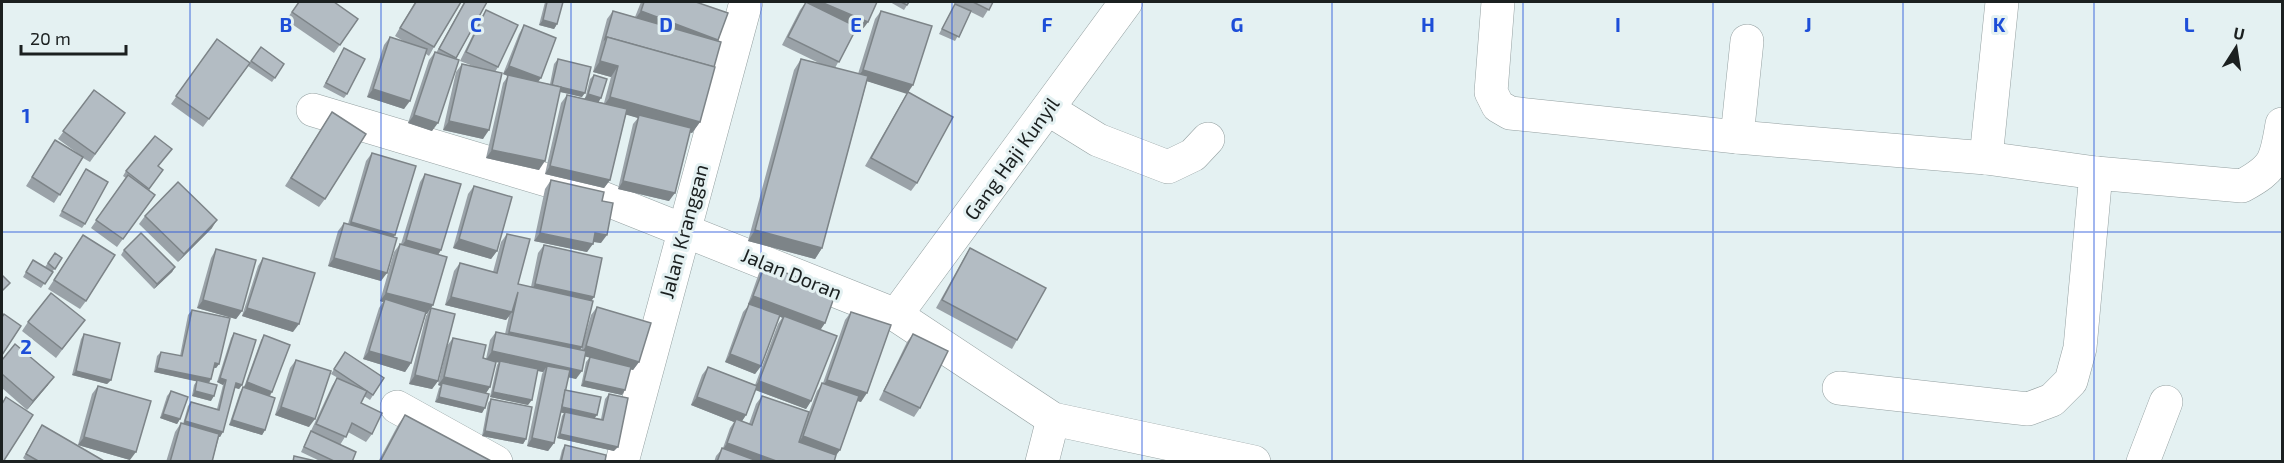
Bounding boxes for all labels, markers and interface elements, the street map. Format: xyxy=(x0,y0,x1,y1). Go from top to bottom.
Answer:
text: B xyxy=(280,12,292,36)
text: C xyxy=(470,12,482,36)
text: D xyxy=(659,12,673,36)
text: E xyxy=(850,12,862,36)
text: F xyxy=(1041,12,1053,36)
text: G xyxy=(1231,12,1243,36)
text: H xyxy=(1421,12,1435,36)
text: I xyxy=(1615,12,1621,36)
text: J xyxy=(1804,12,1812,36)
text: K xyxy=(1993,12,2006,36)
text: L xyxy=(2184,12,2195,36)
scale bar xyxy=(21,18,126,56)
north arrow xyxy=(2206,18,2266,78)
text: U xyxy=(2232,22,2247,43)
text: 20 m xyxy=(30,27,71,49)
street label: Gang Haji Kunyil xyxy=(958,92,1064,224)
text: 1 xyxy=(22,103,30,127)
street label: Jalan Kranggan xyxy=(654,161,712,301)
street label: Jalan Doran xyxy=(738,242,846,304)
text: 2 xyxy=(20,334,32,358)

